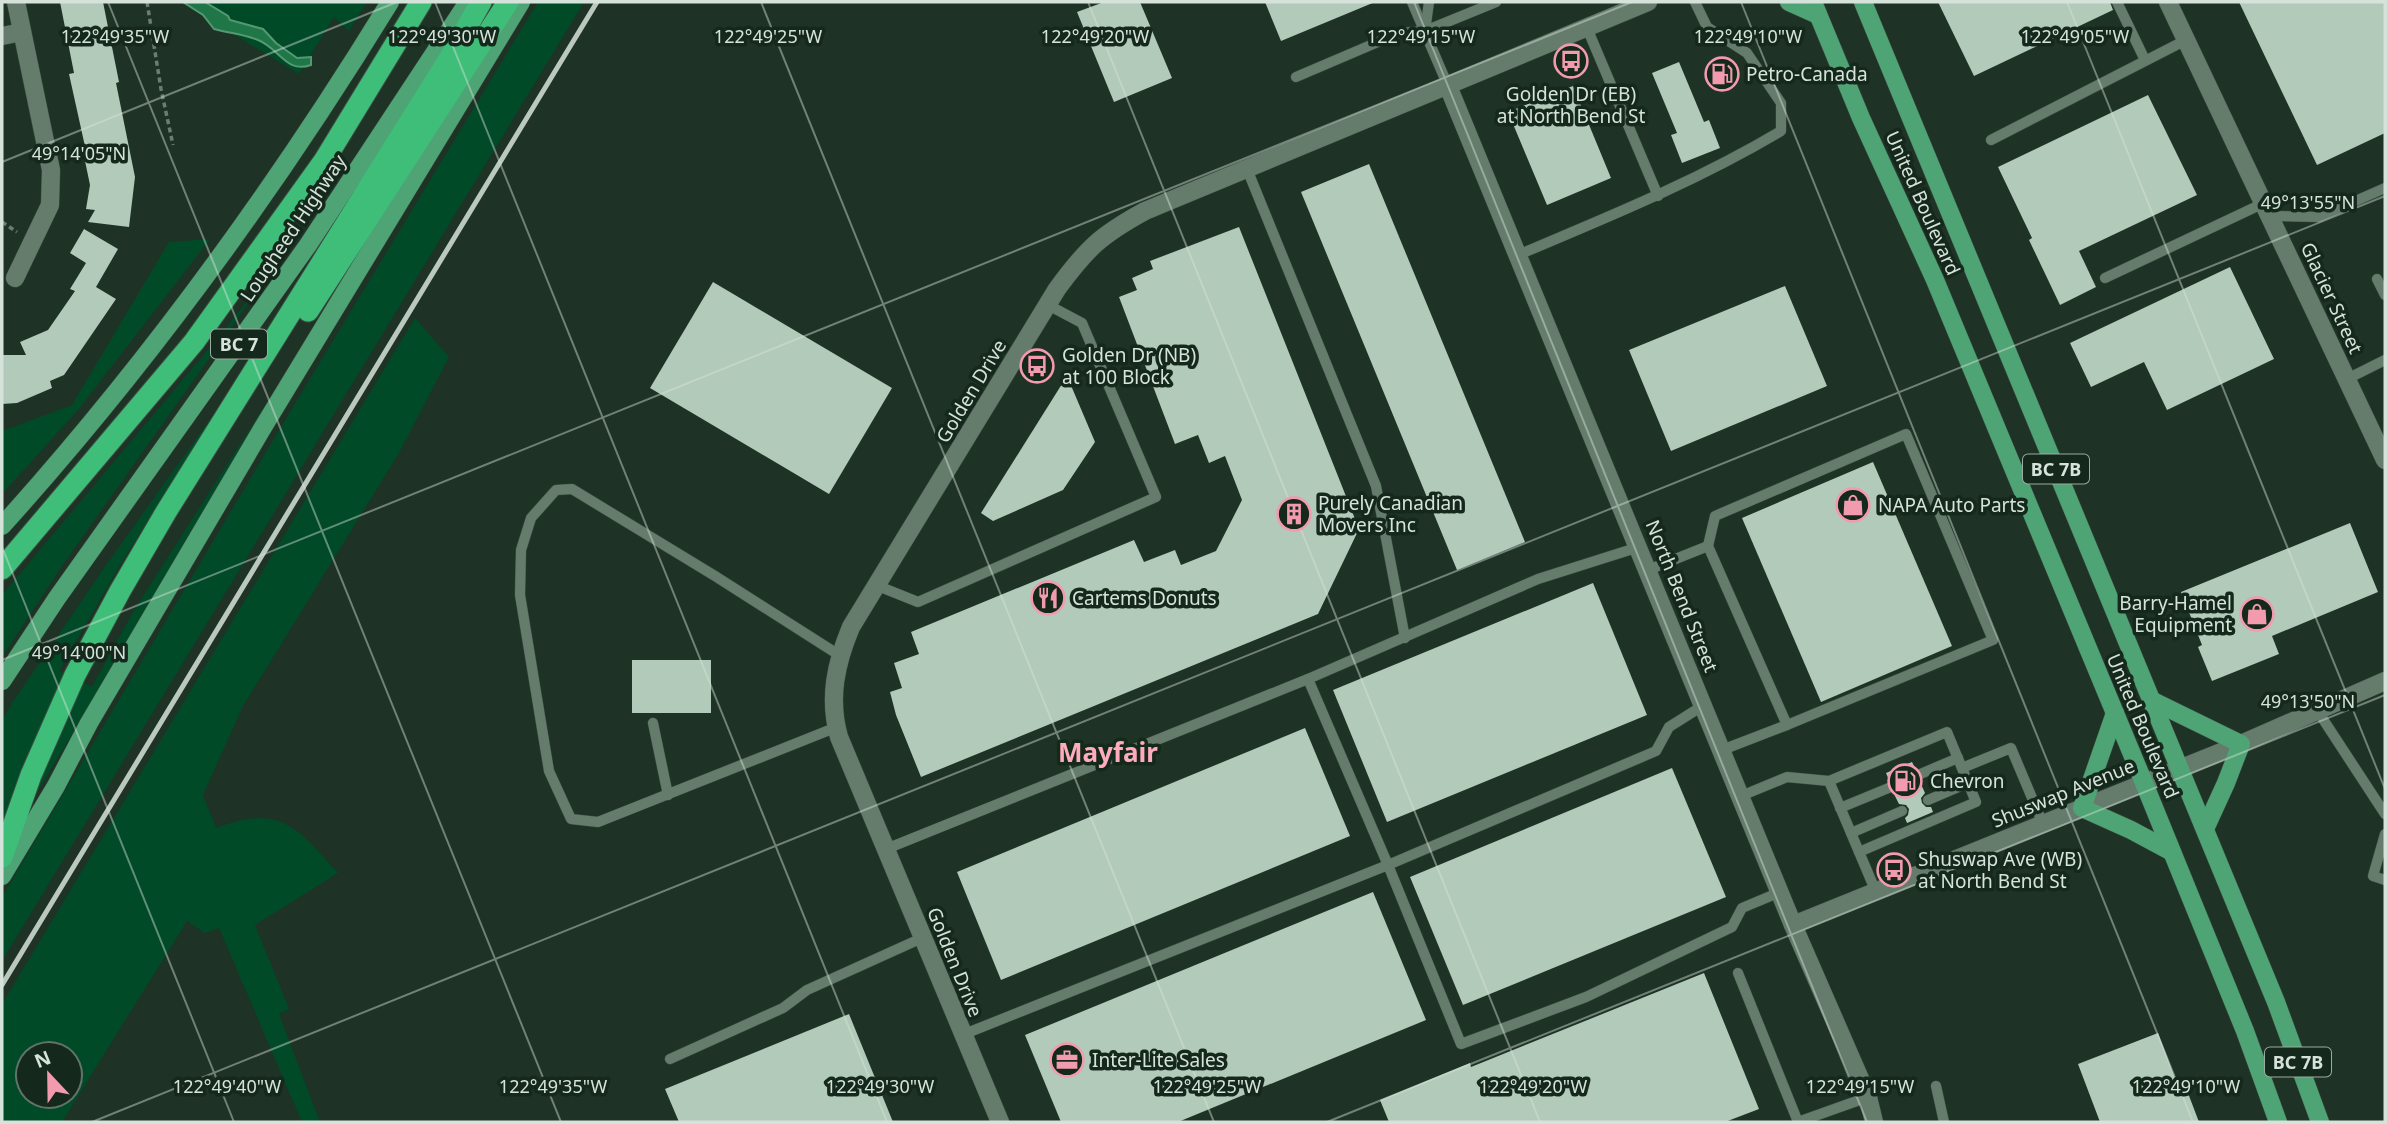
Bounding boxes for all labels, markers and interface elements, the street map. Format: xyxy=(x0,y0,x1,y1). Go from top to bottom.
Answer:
text: 122°49'35"W xyxy=(61,24,169,48)
text: 122°49'30"W xyxy=(388,24,496,48)
text: 122°49'25"W xyxy=(714,24,822,48)
text: 122°49'20"W xyxy=(1041,24,1149,48)
text: 122°49'15"W xyxy=(1367,24,1475,48)
text: 122°49'10"W xyxy=(1694,24,1802,48)
text: 122°49'05"W xyxy=(2021,24,2129,48)
bus stop icon: Golden Dr (EB) at North Bend St xyxy=(1552,42,1590,80)
fuel station icon: Petro-Canada xyxy=(1703,55,1741,93)
place label: Petro-Canada xyxy=(1746,61,1868,87)
place label: Golden Dr (EB) at North Bend St xyxy=(1497,81,1645,129)
street label: United Boulevard xyxy=(1880,127,1966,279)
text: 49°14'05"N xyxy=(32,141,126,165)
street label: Lougheed Highway xyxy=(234,149,352,307)
text: 49°13'55"N xyxy=(2261,190,2355,214)
street label: Glacier Street xyxy=(2295,238,2369,358)
road number: BC 7 xyxy=(211,330,267,358)
street label: Golden Drive xyxy=(930,334,1012,448)
place label: Golden Dr (NB) at 100 Block xyxy=(1062,342,1196,390)
bus stop icon: Golden Dr (NB) at 100 Block xyxy=(1018,347,1056,385)
road number: BC 7B xyxy=(2023,454,2089,484)
shop icon: NAPA Auto Parts xyxy=(1834,486,1872,524)
place label: Purely Canadian Movers Inc xyxy=(1318,490,1463,538)
place label: NAPA Auto Parts xyxy=(1878,492,2025,518)
building icon: Purely Canadian Movers Inc xyxy=(1275,495,1313,533)
street label: North Bend Street xyxy=(1640,516,1724,676)
restaurant icon: Cartems Donuts xyxy=(1029,579,1067,617)
place label: Cartems Donuts xyxy=(1072,585,1217,611)
place label: Barry-Hamel Equipment xyxy=(2119,590,2232,638)
shop icon: Barry-Hamel Equipment xyxy=(2238,595,2276,633)
text: 49°14'00"N xyxy=(32,640,126,664)
street label: United Boulevard xyxy=(2101,650,2185,802)
text: 49°13'50"N xyxy=(2261,689,2355,713)
district label: Mayfair xyxy=(1058,734,1158,770)
street label: Shuswap Avenue xyxy=(1988,752,2138,834)
fuel station icon: Chevron xyxy=(1886,762,1924,800)
place label: Chevron xyxy=(1930,768,2004,794)
place label: Shuswap Ave (WB) at North Bend St xyxy=(1918,846,2082,894)
bus stop icon: Shuswap Ave (WB) at North Bend St xyxy=(1875,851,1913,889)
street label: Golden Drive xyxy=(921,903,989,1021)
north arrow xyxy=(14,1040,84,1110)
office icon: Inter-Lite Sales xyxy=(1048,1041,1086,1079)
text: N xyxy=(31,1044,55,1074)
place label: Inter-Lite Sales xyxy=(1092,1047,1225,1073)
road number: BC 7B xyxy=(2265,1048,2331,1077)
text: 122°49'40"W xyxy=(173,1074,281,1098)
text: 122°49'35"W xyxy=(499,1074,607,1098)
text: 122°49'30"W xyxy=(826,1074,934,1098)
text: 122°49'25"W xyxy=(1153,1074,1261,1098)
text: 122°49'20"W xyxy=(1479,1074,1587,1098)
text: 122°49'15"W xyxy=(1806,1074,1914,1098)
text: 122°49'10"W xyxy=(2132,1074,2240,1098)

